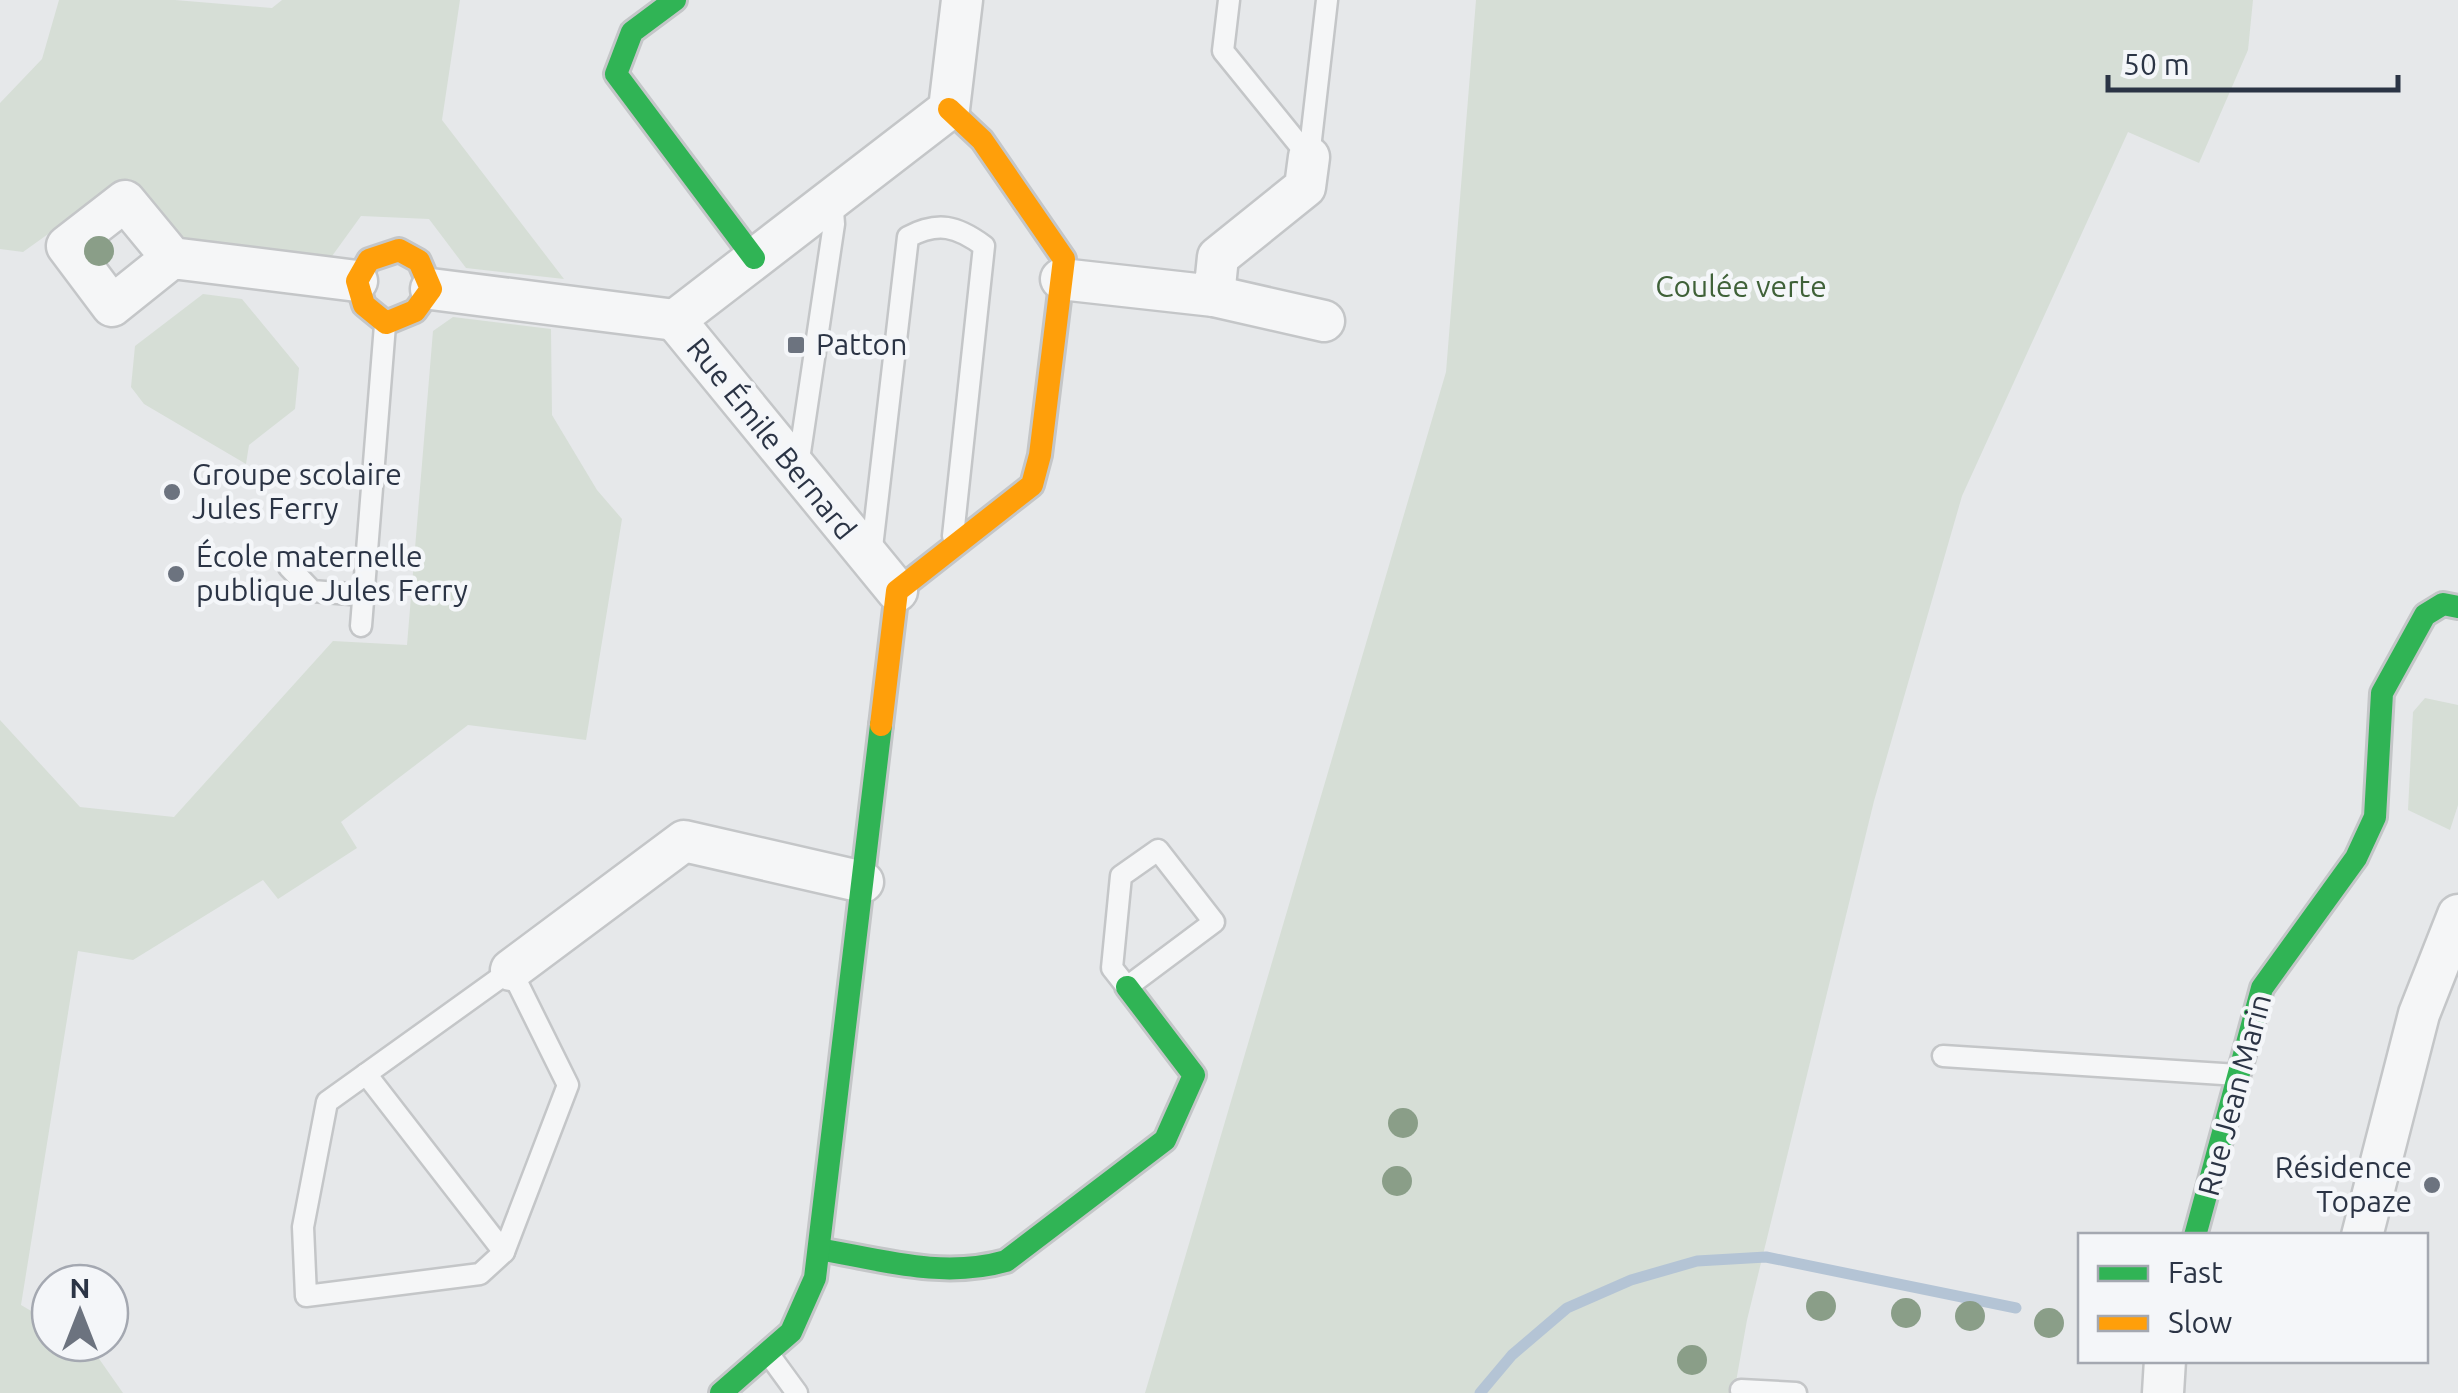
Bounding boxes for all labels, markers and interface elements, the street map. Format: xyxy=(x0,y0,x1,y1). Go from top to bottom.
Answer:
scale bar xyxy=(2108,30,2398,92)
text: 50 m xyxy=(2123,47,2190,81)
park label: Coulée verte xyxy=(1655,269,1827,303)
place label: Patton xyxy=(816,327,907,361)
street label: Rue Émile Bernard xyxy=(680,330,864,546)
marker: Patton xyxy=(785,334,807,356)
place label: Groupe scolaire Jules Ferry xyxy=(192,457,402,525)
marker: Groupe scolaire Jules Ferry xyxy=(161,481,183,503)
place label: École maternelle publique Jules Ferry xyxy=(196,538,468,607)
marker: École maternelle publique Jules Ferry xyxy=(165,563,187,585)
street label: Rue Jean Marin xyxy=(2191,990,2277,1199)
place label: Résidence Topaze xyxy=(2275,1150,2412,1218)
marker: Résidence Topaze xyxy=(2421,1174,2443,1196)
legend xyxy=(2078,1233,2428,1363)
text: Fast xyxy=(2168,1255,2223,1289)
north arrow xyxy=(30,1263,130,1363)
text: N xyxy=(70,1272,90,1303)
text: Slow xyxy=(2168,1305,2232,1339)

